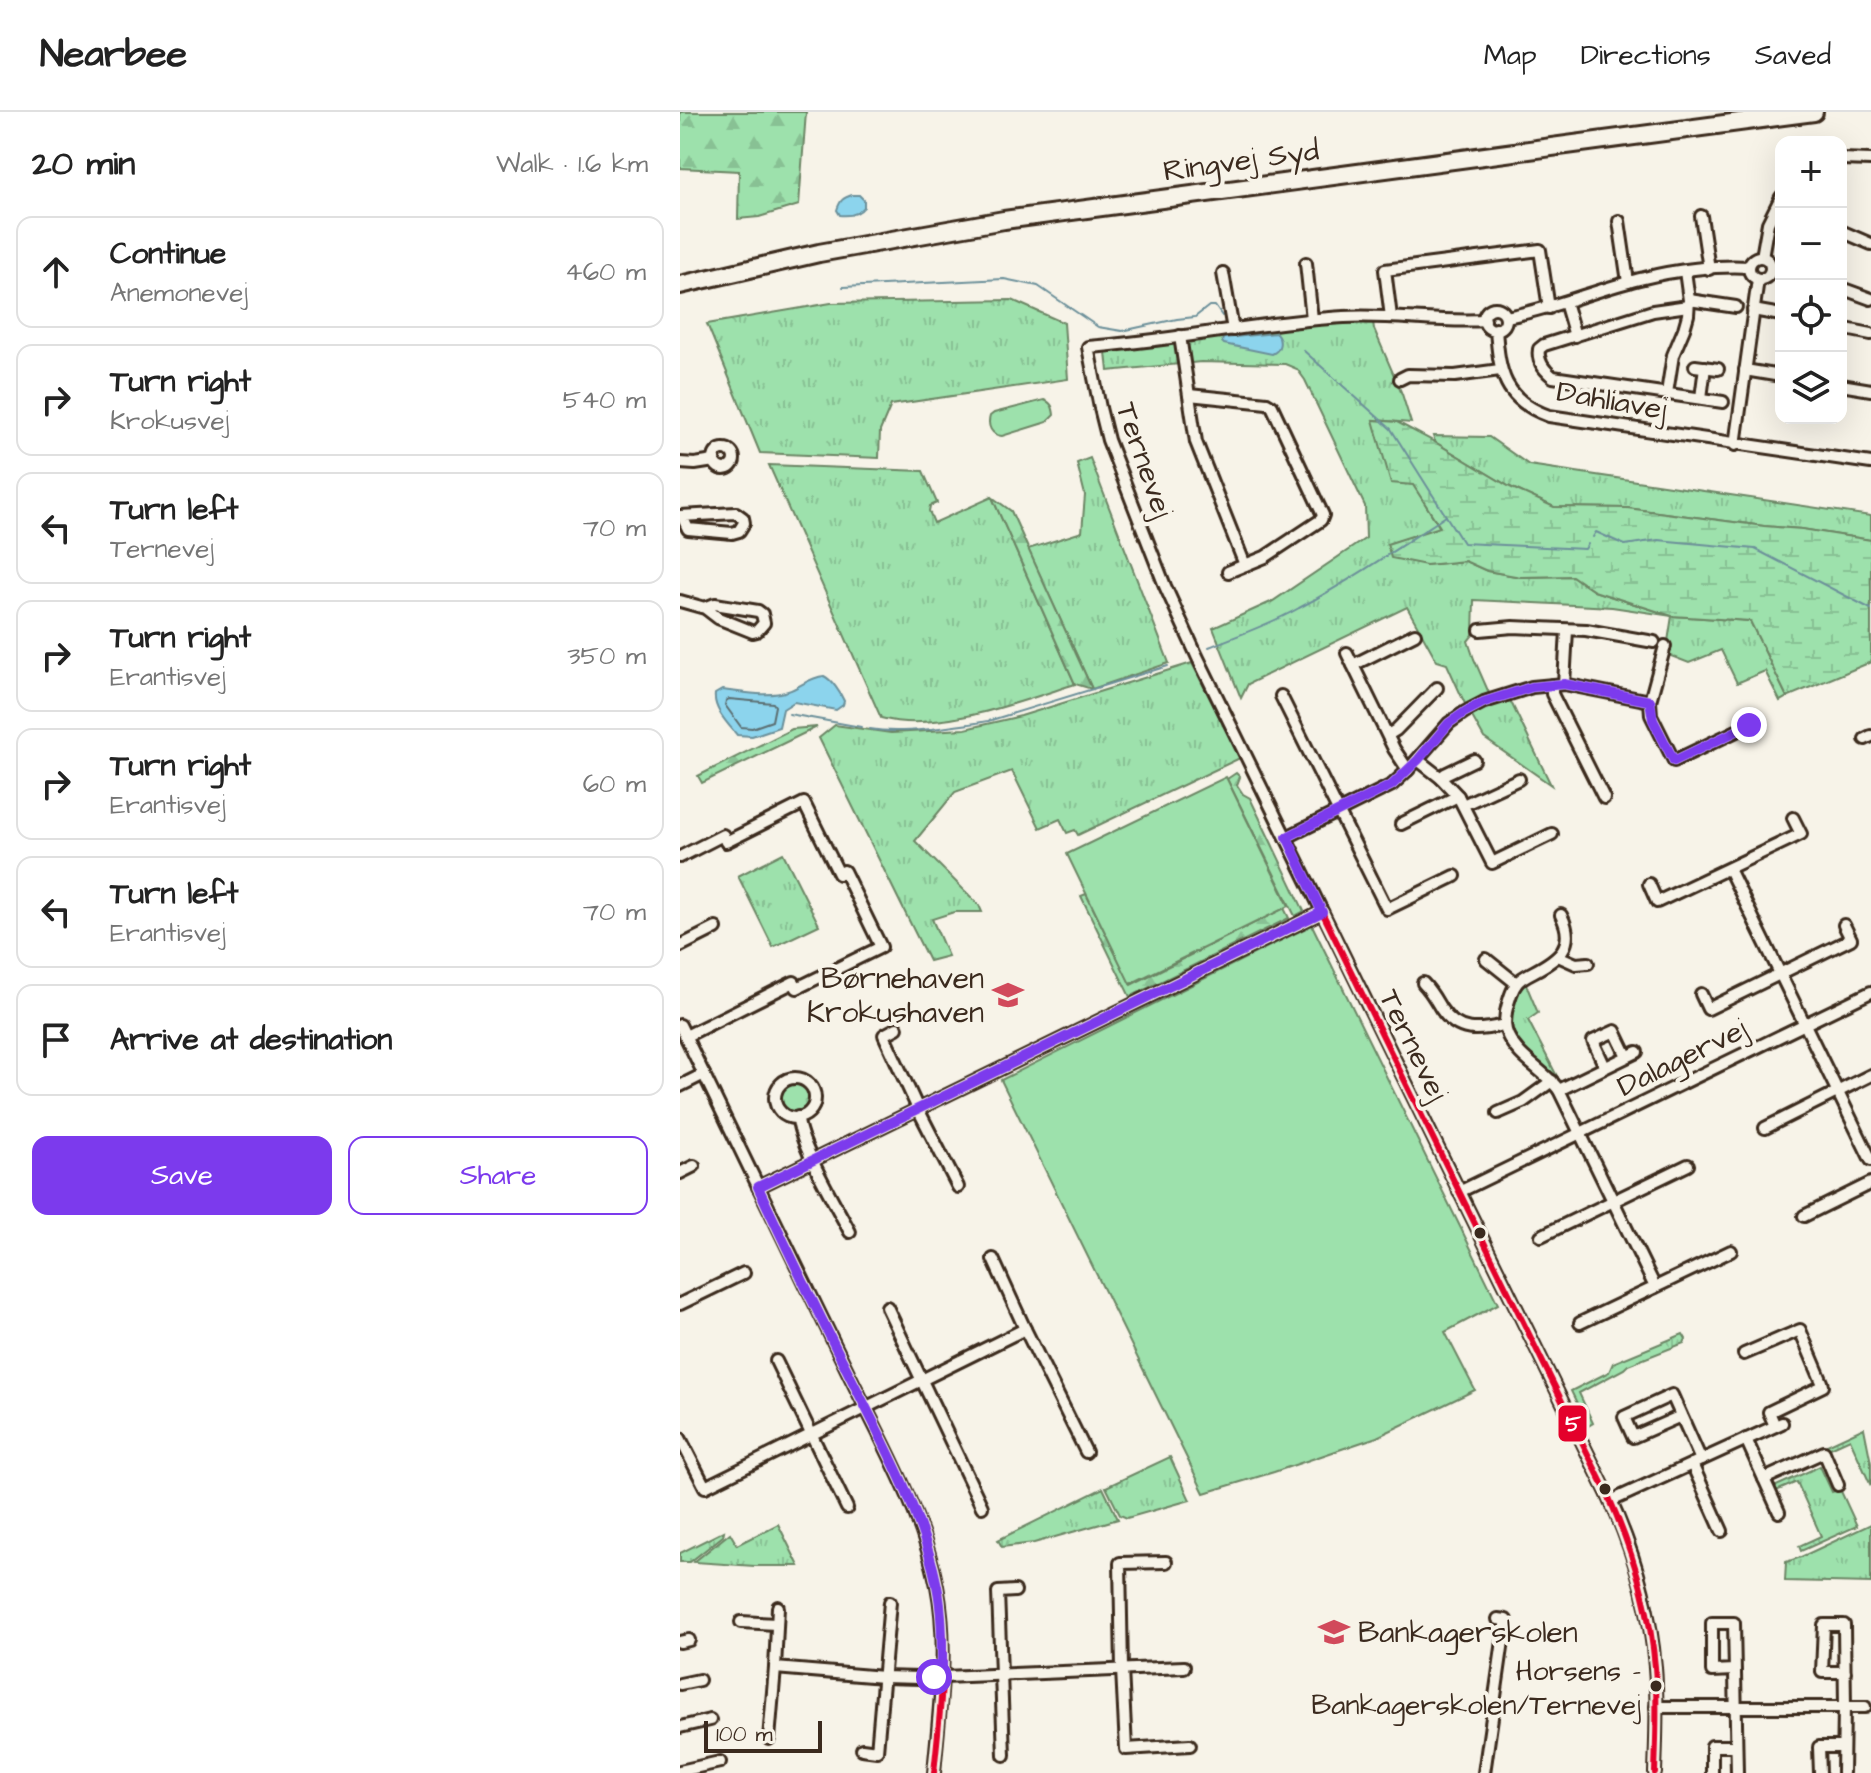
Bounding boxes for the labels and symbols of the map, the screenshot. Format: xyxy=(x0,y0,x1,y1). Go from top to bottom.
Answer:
street label: Ringvej Syd xyxy=(1161,129,1322,194)
street label: Dahliavej xyxy=(1553,371,1671,431)
street label: Ternevej xyxy=(1105,397,1184,524)
route end xyxy=(1731,707,1767,743)
place label: Børnehaven Krokushaven xyxy=(807,958,984,1034)
school or university icon: Børnehaven Krokushaven xyxy=(991,978,1025,1012)
street label: Ternevej xyxy=(1368,982,1459,1109)
street label: Dalagervej xyxy=(1610,1008,1756,1108)
unlabelled marker xyxy=(1472,1225,1488,1241)
line badge: 5 xyxy=(1557,1404,1588,1443)
text: 5 xyxy=(1565,1409,1581,1440)
unlabelled marker xyxy=(1597,1481,1613,1497)
place label: Bankagerskolen xyxy=(1358,1612,1578,1655)
school or university icon: Bankagerskolen xyxy=(1317,1615,1351,1649)
place label: Horsens - Bankagerskolen/Ternevej xyxy=(1311,1652,1641,1726)
route start xyxy=(916,1659,952,1695)
marker: Horsens - Bankagerskolen/Ternevej xyxy=(1648,1678,1664,1694)
scale bar xyxy=(704,1717,822,1753)

